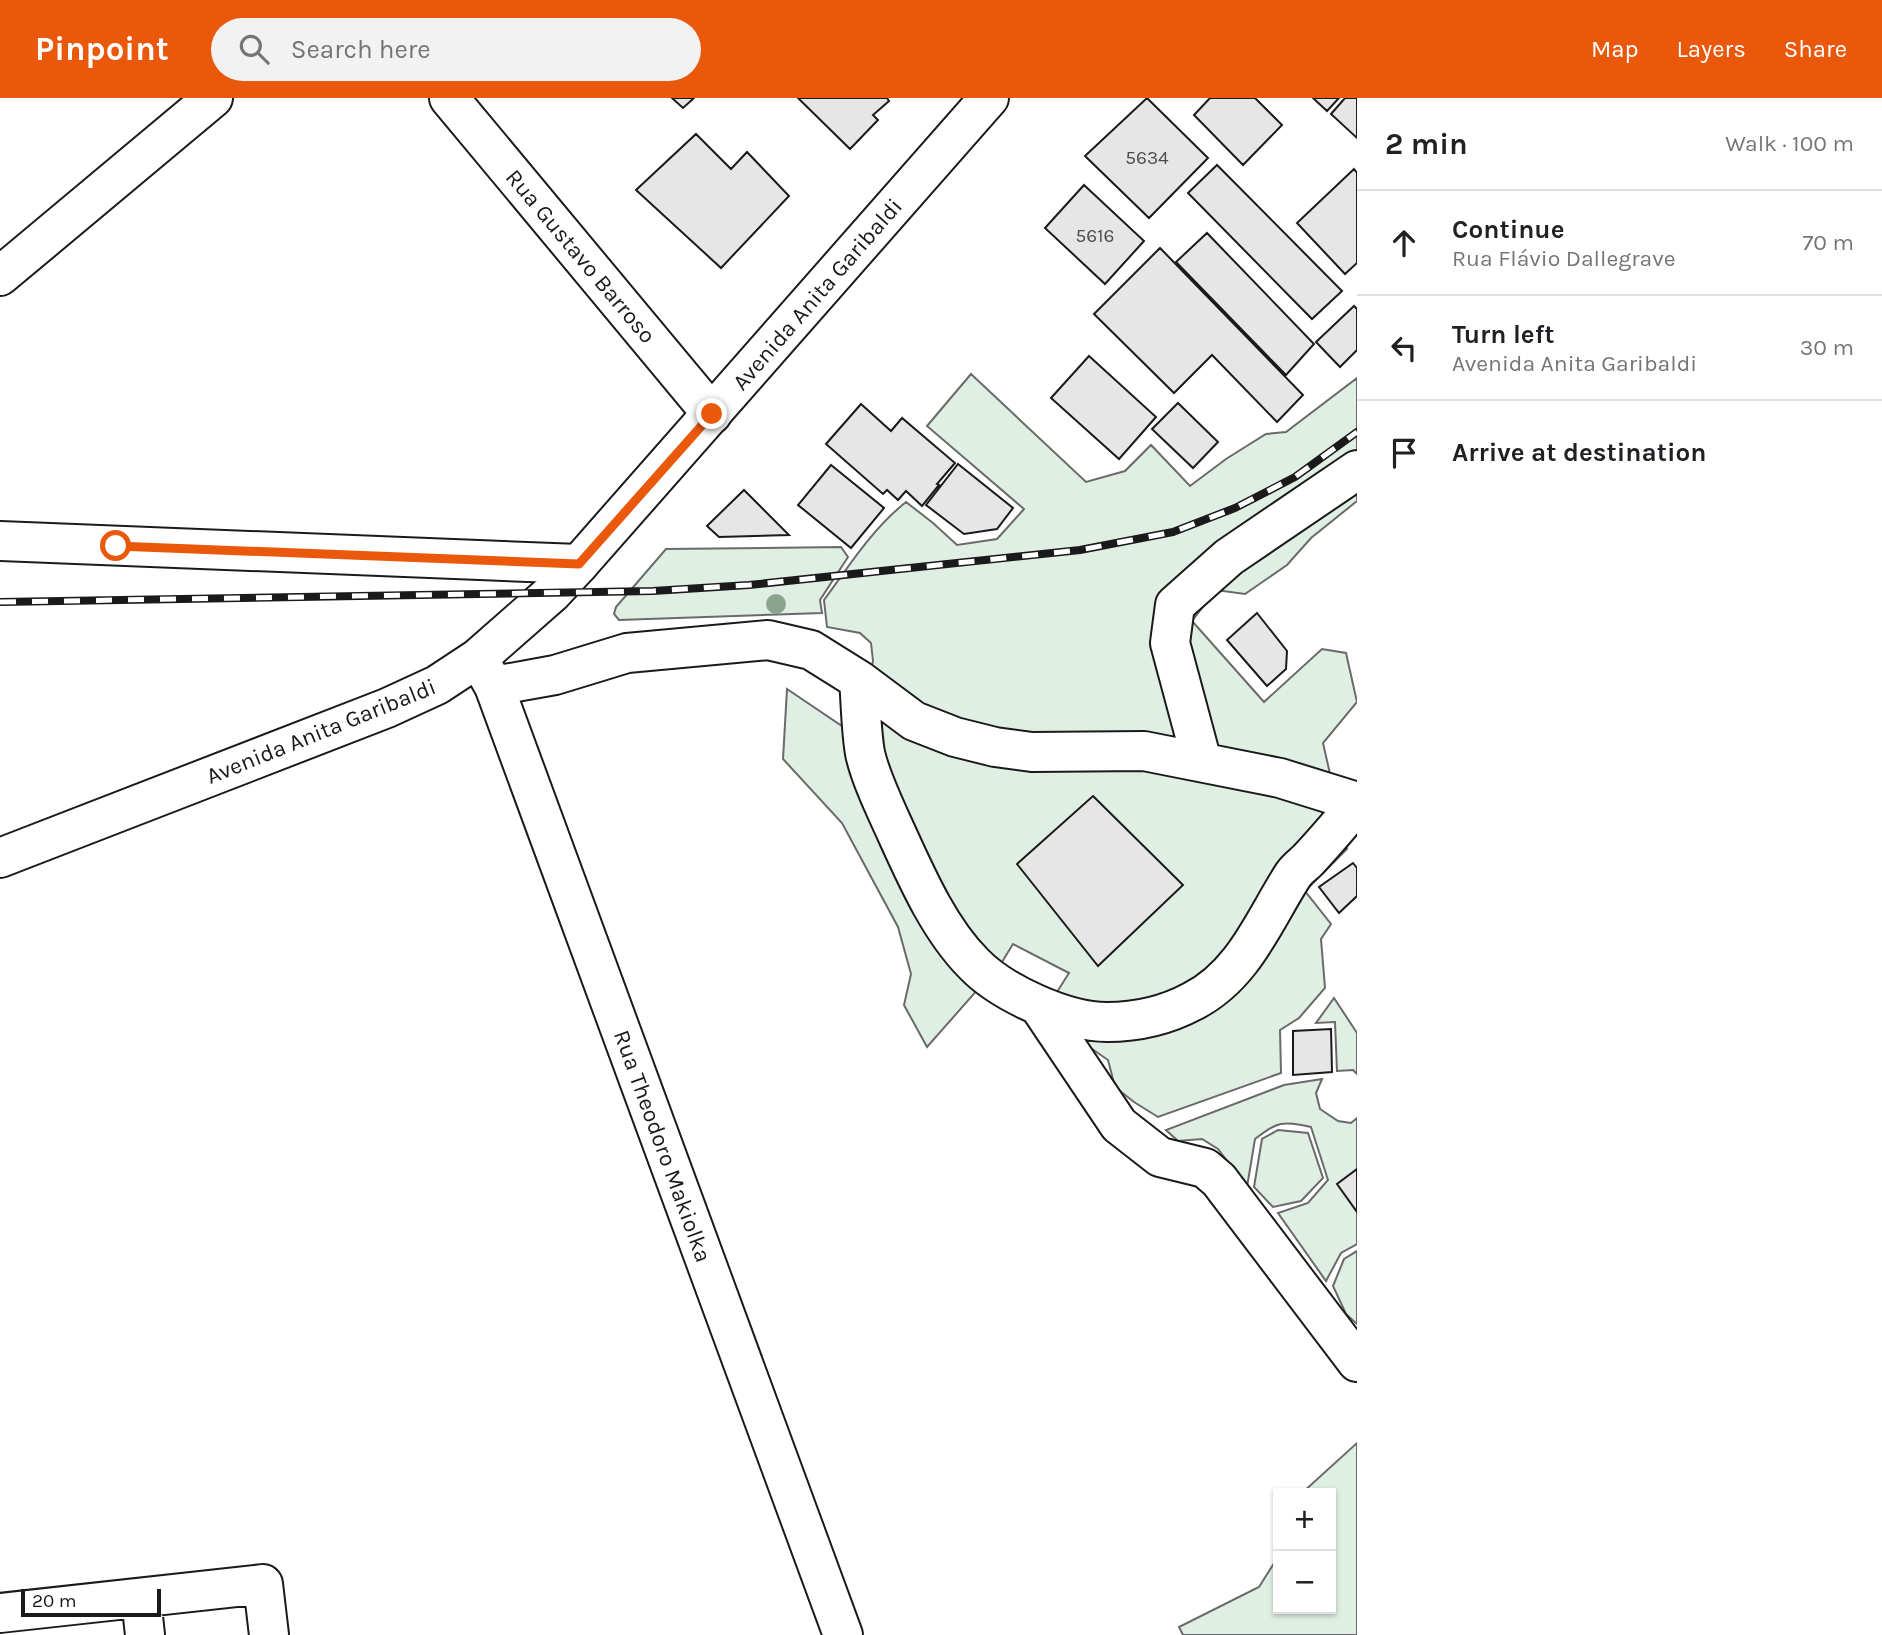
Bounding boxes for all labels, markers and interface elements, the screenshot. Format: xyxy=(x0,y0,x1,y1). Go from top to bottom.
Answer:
search box xyxy=(211,18,701,81)
text: Pinpoint xyxy=(35,30,169,68)
icon: search xyxy=(235,30,273,68)
text: Search here xyxy=(291,34,431,65)
text: Map xyxy=(1591,35,1639,63)
text: Layers xyxy=(1677,35,1746,63)
text: Share xyxy=(1784,35,1847,63)
text: 2 min xyxy=(1385,126,1468,162)
text: Walk · 100 m xyxy=(1725,130,1854,157)
house number: 5634 xyxy=(1125,147,1169,169)
street label: Rua Gustavo Barroso xyxy=(500,164,661,349)
street label: Avenida Anita Garibaldi xyxy=(727,193,908,396)
text: Continue xyxy=(1452,214,1564,245)
icon: ahead xyxy=(1385,224,1423,262)
house number: 5616 xyxy=(1076,225,1114,247)
text: 70 m xyxy=(1803,229,1854,256)
text: Rua Flávio Dallegrave xyxy=(1452,245,1676,272)
text: Turn left xyxy=(1452,319,1554,350)
icon: left xyxy=(1385,329,1423,367)
text: 30 m xyxy=(1800,334,1854,361)
text: Avenida Anita Garibaldi xyxy=(1452,350,1697,377)
route end xyxy=(696,398,727,429)
icon: arrive xyxy=(1385,434,1423,472)
text: Arrive at destination xyxy=(1452,437,1706,468)
route start xyxy=(100,530,131,561)
street label: Avenida Anita Garibaldi xyxy=(202,673,440,790)
street label: Rua Theodoro Makiolka xyxy=(608,1026,717,1266)
map controls xyxy=(1273,1488,1336,1614)
button: + xyxy=(1273,1488,1336,1551)
button: − xyxy=(1273,1551,1336,1614)
scale bar xyxy=(21,1586,161,1618)
text: 20 m xyxy=(32,1590,77,1612)

